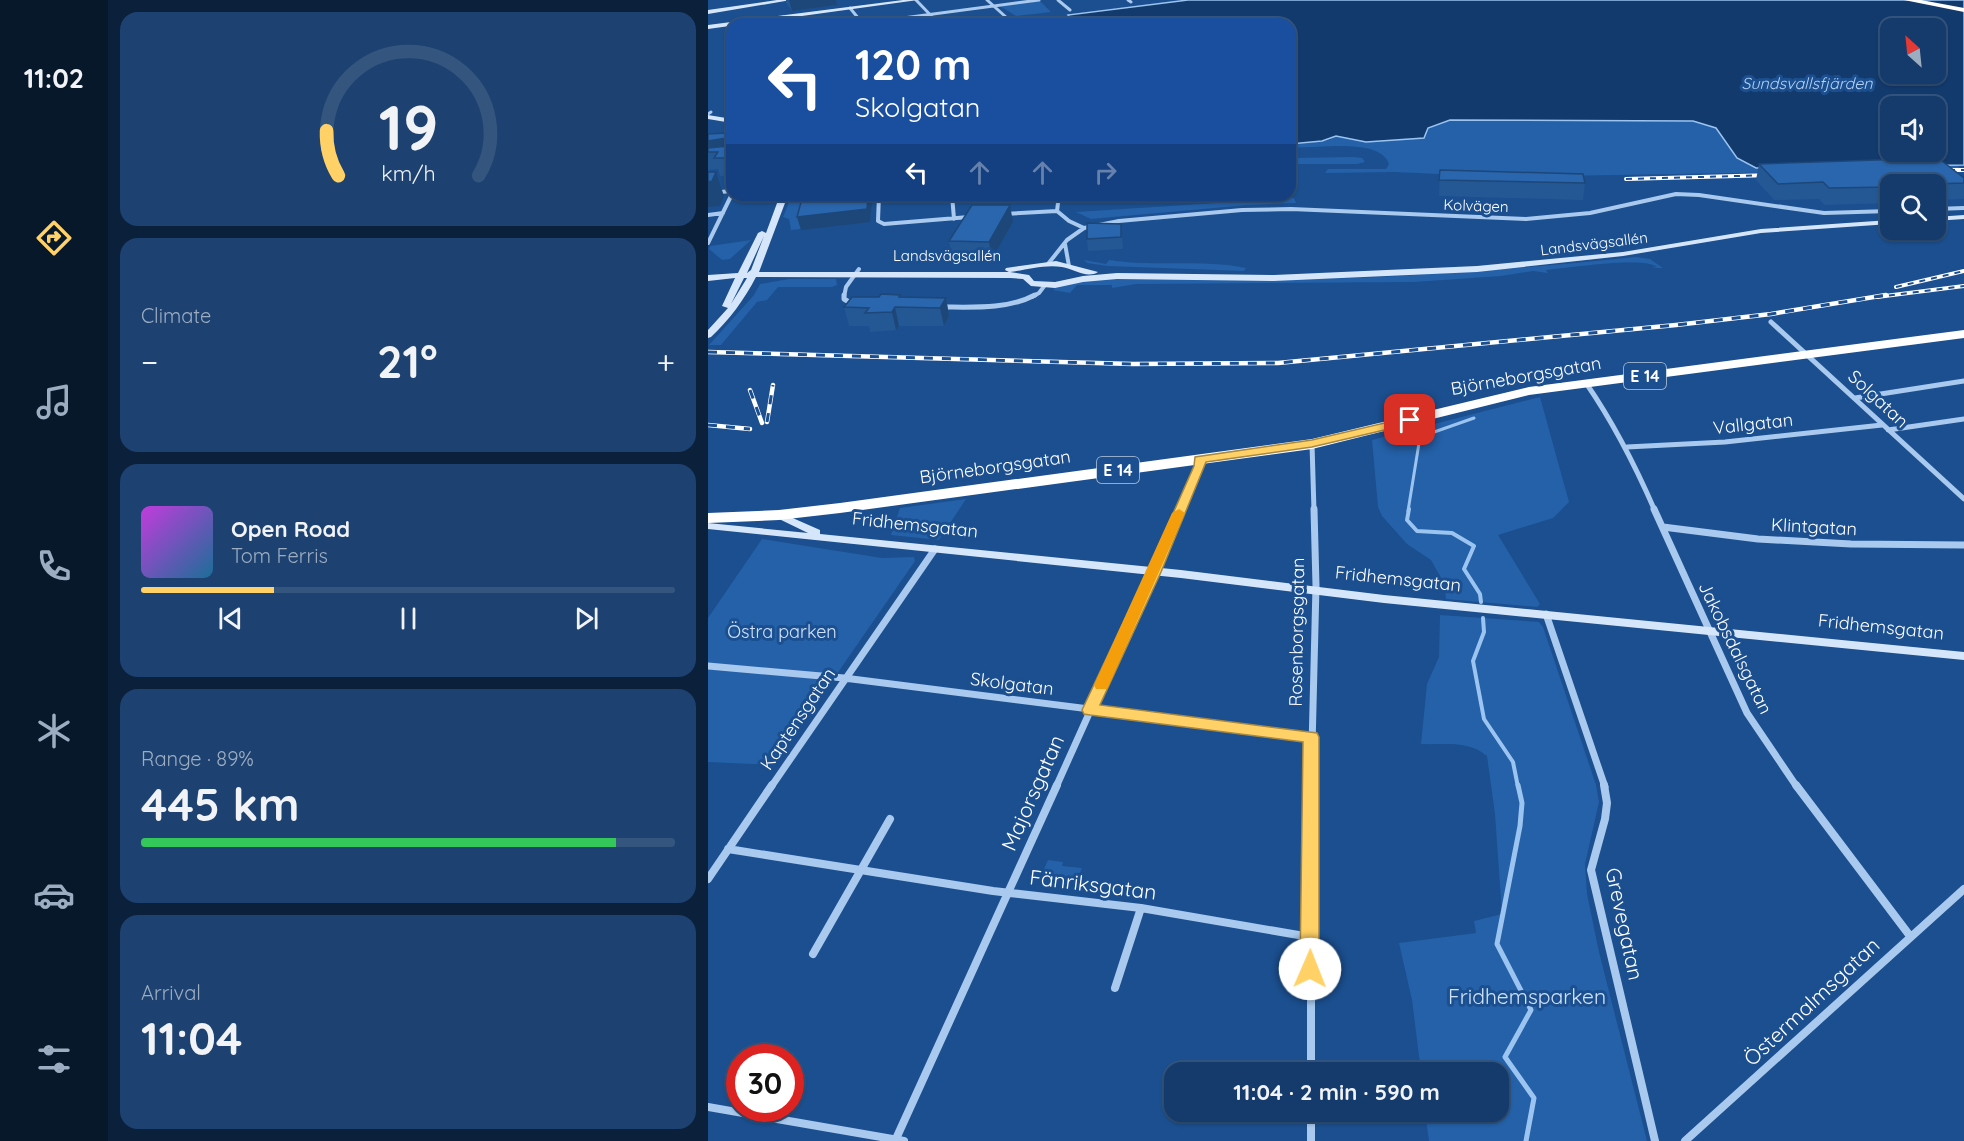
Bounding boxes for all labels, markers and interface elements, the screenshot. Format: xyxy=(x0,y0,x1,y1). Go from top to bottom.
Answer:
north arrow xyxy=(1880,18,1946,84)
map controls xyxy=(1880,18,1946,240)
text: 120 m xyxy=(855,38,972,91)
icon: left xyxy=(756,42,834,120)
text: 11:02 xyxy=(24,61,84,95)
water label: Sundsvallsfjärden xyxy=(1741,73,1873,93)
text: 19 xyxy=(378,88,438,166)
text: Skolgatan xyxy=(855,90,980,124)
button: sound xyxy=(1880,96,1946,162)
icon: left xyxy=(900,156,933,189)
icon: ahead xyxy=(963,156,996,189)
icon: ahead xyxy=(1026,156,1059,189)
icon: right xyxy=(1089,156,1122,189)
text: km/h xyxy=(381,160,435,186)
button: search xyxy=(1880,174,1946,240)
street label: Kolvägen xyxy=(1443,195,1509,216)
icon: directions xyxy=(33,217,75,259)
street label: Landsvägsallén xyxy=(1539,227,1649,260)
street label: Landsvägsallén xyxy=(893,246,1001,265)
text: Climate xyxy=(141,303,211,328)
text: 21° xyxy=(377,333,438,389)
text: − xyxy=(141,341,158,382)
text: + xyxy=(656,341,675,382)
street label: Björneborgsgatan xyxy=(1449,351,1603,400)
road number: E 14 xyxy=(1624,363,1666,389)
street label: Solgatan xyxy=(1843,365,1913,432)
icon: music xyxy=(33,381,75,423)
pin xyxy=(1384,394,1435,445)
icon: arrive xyxy=(1393,403,1426,436)
street label: Vallgatan xyxy=(1712,408,1794,439)
street label: Björneborgsgatan xyxy=(918,445,1072,488)
road number: E 14 xyxy=(1097,457,1139,483)
street label: Fridhemsgatan xyxy=(851,506,979,543)
street label: Klintgatan xyxy=(1770,513,1858,540)
text: Open Road xyxy=(231,515,350,543)
text: Tom Ferris xyxy=(231,543,328,568)
icon: phone xyxy=(33,545,75,587)
street label: Rosenborgsgatan xyxy=(1284,557,1309,707)
street label: Fridhemsgatan xyxy=(1334,560,1462,597)
street label: Jakobsdalsgatan xyxy=(1693,578,1777,718)
icon: previous xyxy=(214,602,247,635)
icon: pause xyxy=(392,602,425,635)
icon: next xyxy=(570,602,603,635)
street label: Fridhemsgatan xyxy=(1817,608,1945,645)
park label: Östra parken xyxy=(727,620,837,643)
street label: Kaptensgatan xyxy=(755,663,840,774)
street label: Skolgatan xyxy=(969,667,1055,700)
icon: climate xyxy=(33,710,75,752)
street label: Majorsgatan xyxy=(995,731,1069,855)
text: Range · 89% xyxy=(141,746,254,771)
text: 445 km xyxy=(141,776,300,832)
street label: Fänriksgatan xyxy=(1028,863,1158,905)
street label: Grevegatan xyxy=(1600,865,1650,982)
icon: car xyxy=(33,874,75,916)
street label: Östermalmsgatan xyxy=(1738,932,1885,1071)
position arrow xyxy=(1278,937,1342,1001)
text: Arrival xyxy=(141,980,201,1005)
park label: Fridhemsparken xyxy=(1448,983,1606,1009)
text: 11:04 xyxy=(141,1010,242,1066)
icon: filters xyxy=(33,1038,75,1080)
speed limit sign: 30 xyxy=(726,1044,804,1122)
text: 11:04 · 2 min · 590 m xyxy=(1233,1078,1440,1106)

